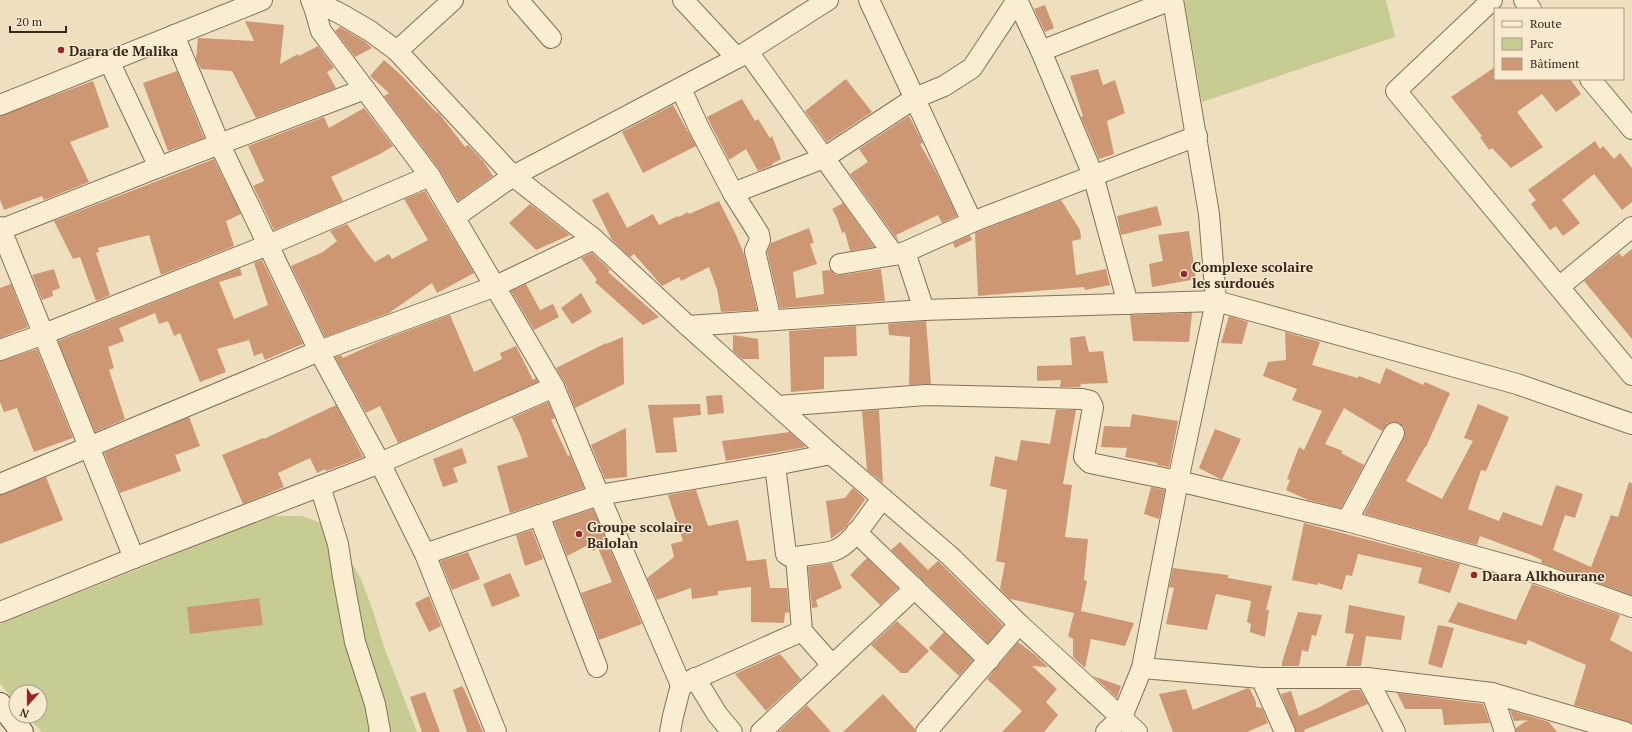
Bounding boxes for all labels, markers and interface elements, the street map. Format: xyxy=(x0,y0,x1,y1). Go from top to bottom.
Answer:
scale bar xyxy=(10,8,66,34)
legend xyxy=(1494,8,1624,80)
text: 20 m xyxy=(16,14,43,29)
text: Route xyxy=(1530,16,1561,31)
text: Parc xyxy=(1530,36,1554,51)
place label: Daara de Malika xyxy=(69,41,178,60)
marker: Daara de Malika xyxy=(56,45,66,55)
text: Bâtiment xyxy=(1530,56,1580,71)
place label: Complexe scolaire les surdoués xyxy=(1192,257,1314,292)
marker: Complexe scolaire les surdoués xyxy=(1179,269,1189,279)
place label: Groupe scolaire Balolan xyxy=(587,517,692,552)
marker: Groupe scolaire Balolan xyxy=(574,529,584,539)
place label: Daara Alkhourane xyxy=(1482,566,1605,585)
marker: Daara Alkhourane xyxy=(1469,570,1479,580)
north arrow xyxy=(8,684,48,724)
text: N xyxy=(17,705,31,721)

